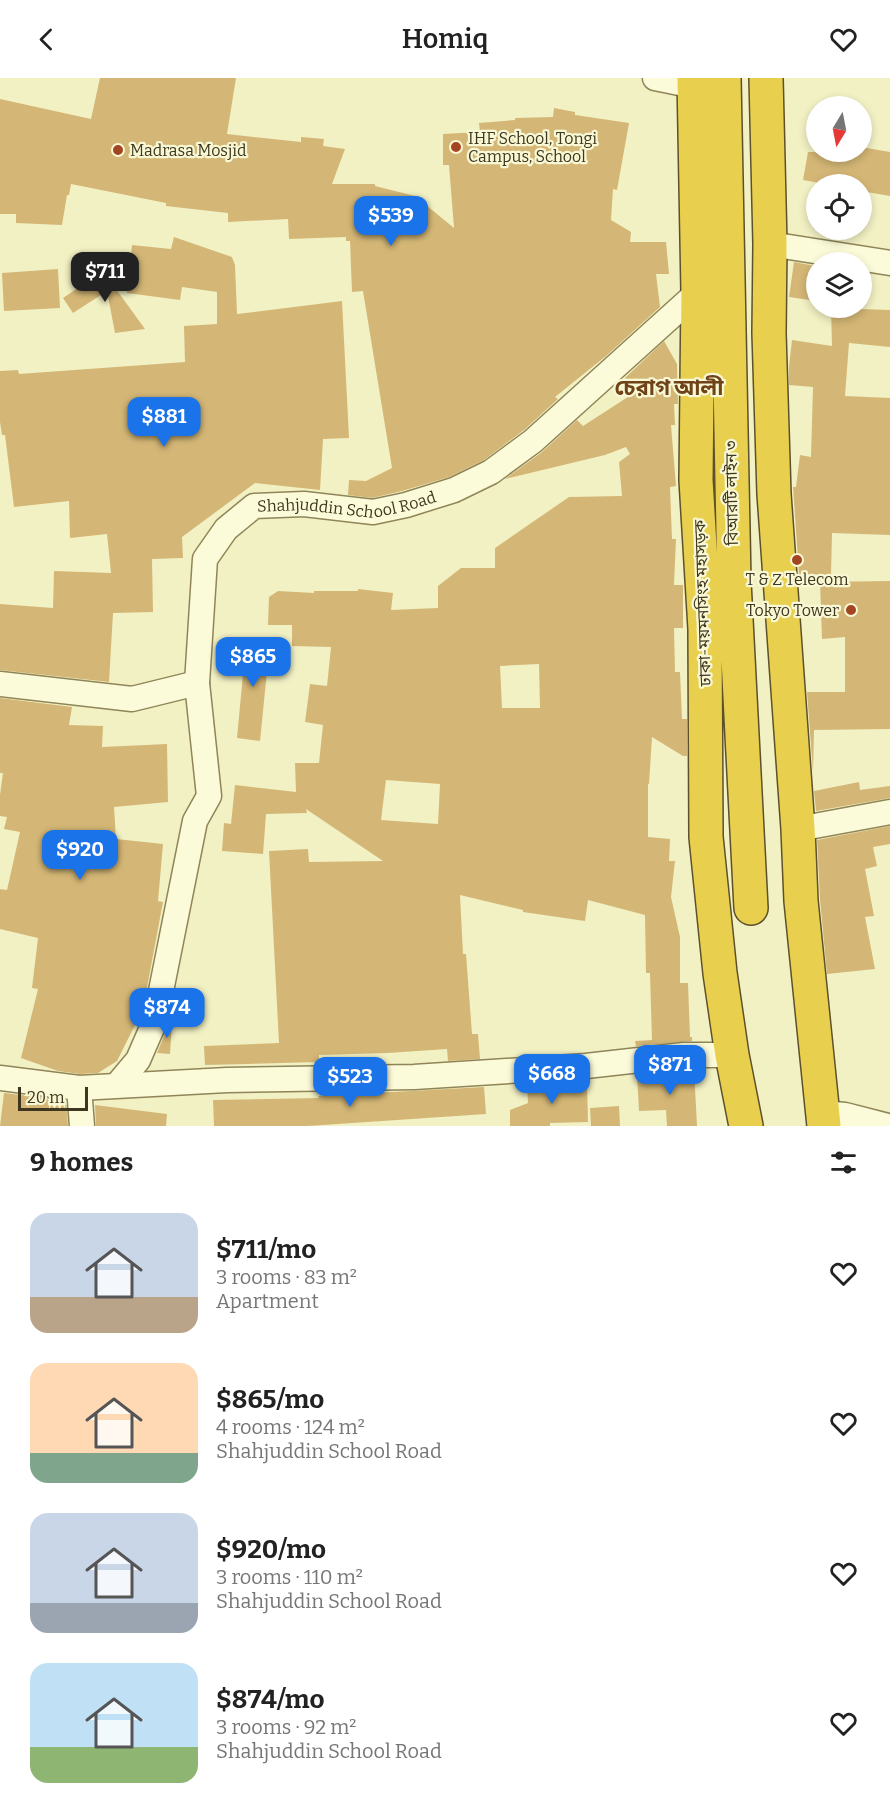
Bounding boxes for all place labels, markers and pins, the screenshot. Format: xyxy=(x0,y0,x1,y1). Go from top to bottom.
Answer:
place label: IHF School, Tongi Campus, School xyxy=(468,129,597,166)
marker: IHF School, Tongi Campus, School xyxy=(449,140,463,154)
place label: Madrasa Mosjid xyxy=(130,141,247,160)
marker: Madrasa Mosjid xyxy=(111,143,125,157)
pin: $539 xyxy=(355,196,427,247)
pin: $711 xyxy=(69,252,141,303)
pin: $881 xyxy=(128,397,200,448)
marker: T & Z Telecom xyxy=(790,553,804,567)
place label: T & Z Telecom xyxy=(746,570,848,589)
place label: Tokyo Tower xyxy=(746,601,839,620)
marker: Tokyo Tower xyxy=(844,603,858,617)
pin: $865 xyxy=(217,637,289,688)
pin: $920 xyxy=(44,830,116,881)
pin: $874 xyxy=(131,988,203,1039)
pin: $871 xyxy=(634,1045,706,1096)
pin: $668 xyxy=(516,1054,588,1105)
pin: $523 xyxy=(314,1057,386,1108)

